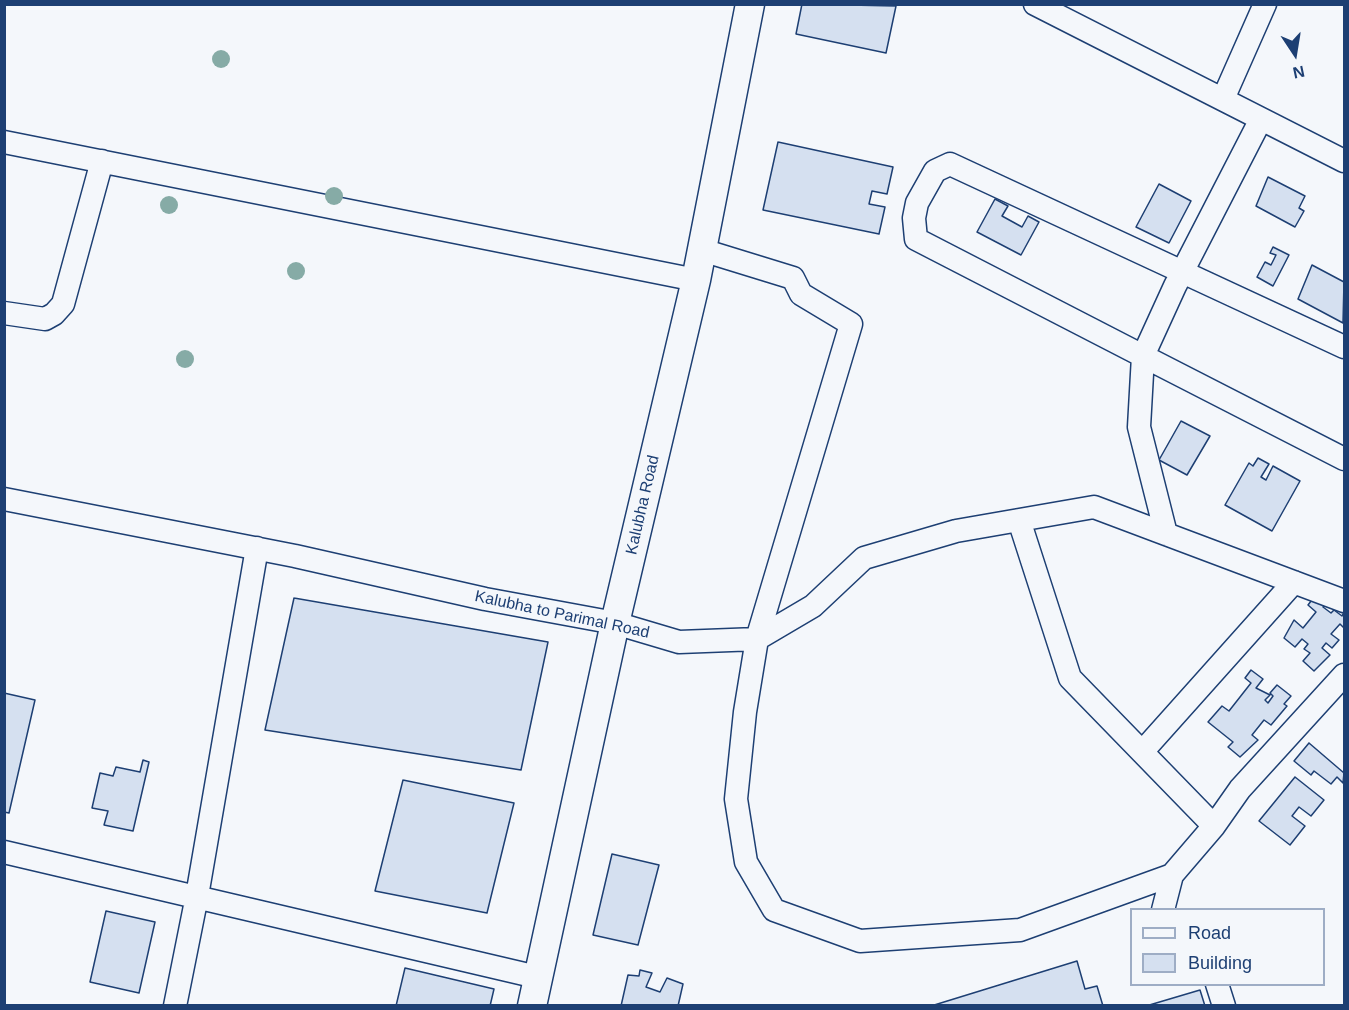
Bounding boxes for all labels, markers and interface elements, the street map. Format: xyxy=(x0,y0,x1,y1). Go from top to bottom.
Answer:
north arrow xyxy=(1265,24,1325,84)
text: N xyxy=(1291,63,1306,82)
street label: Kalubha Road xyxy=(622,453,664,557)
street label: Kalubha to Parimal Road xyxy=(473,587,651,643)
legend xyxy=(1130,908,1325,986)
text: Road xyxy=(1188,923,1231,943)
text: Building xyxy=(1188,953,1252,973)

